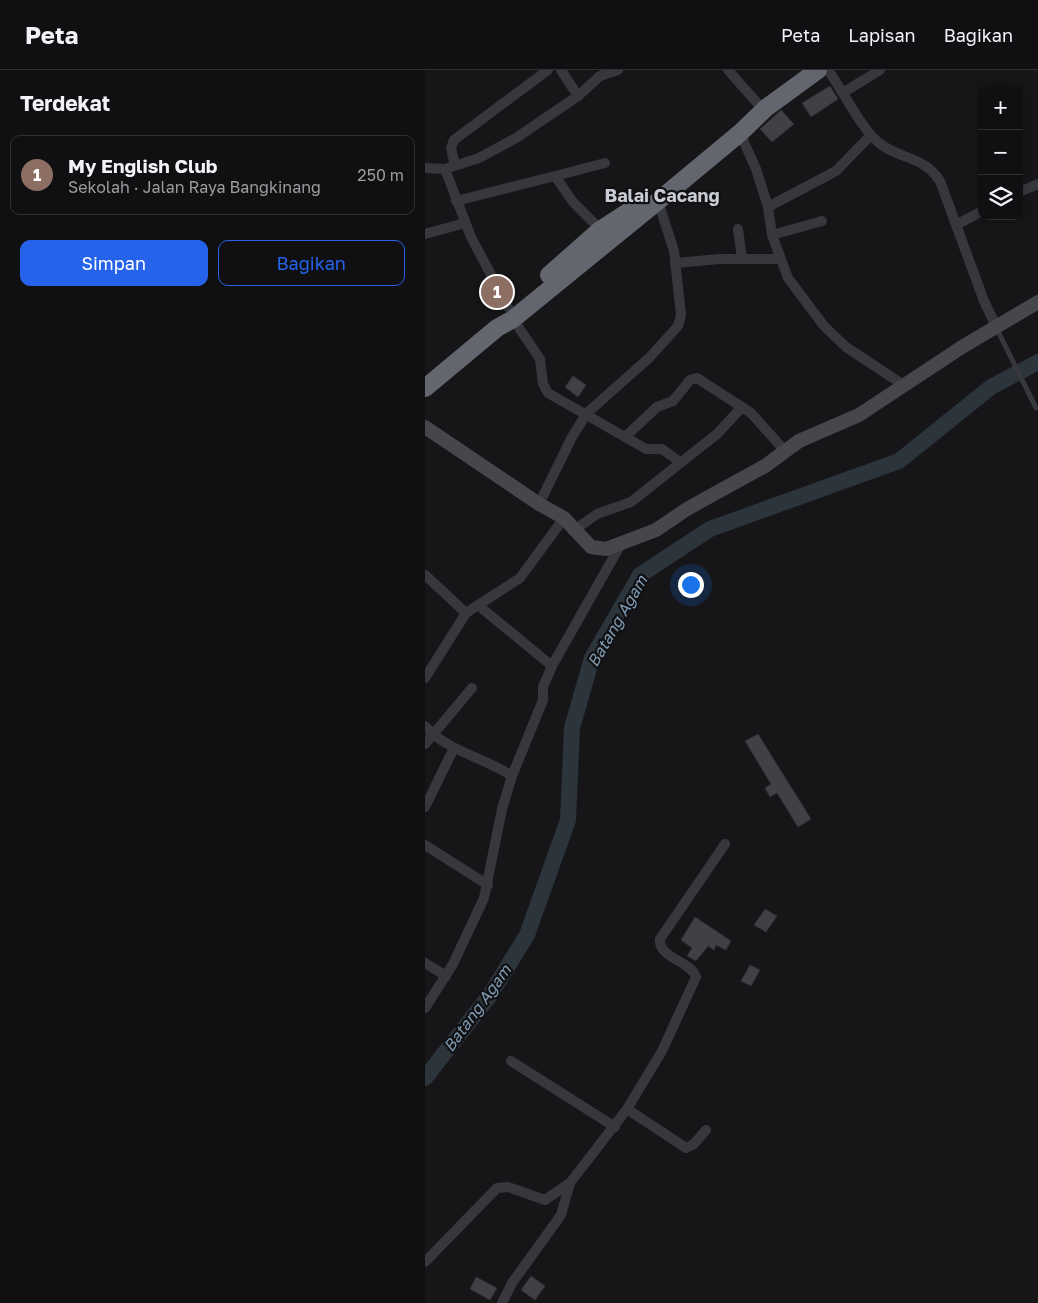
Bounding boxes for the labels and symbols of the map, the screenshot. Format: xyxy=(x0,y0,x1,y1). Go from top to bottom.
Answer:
district label: Balai Cacang xyxy=(604,184,720,206)
pin: 1 xyxy=(481,273,513,311)
water label: Batang Agam xyxy=(583,571,652,670)
your location xyxy=(678,572,704,598)
water label: Batang Agam xyxy=(439,960,516,1055)

